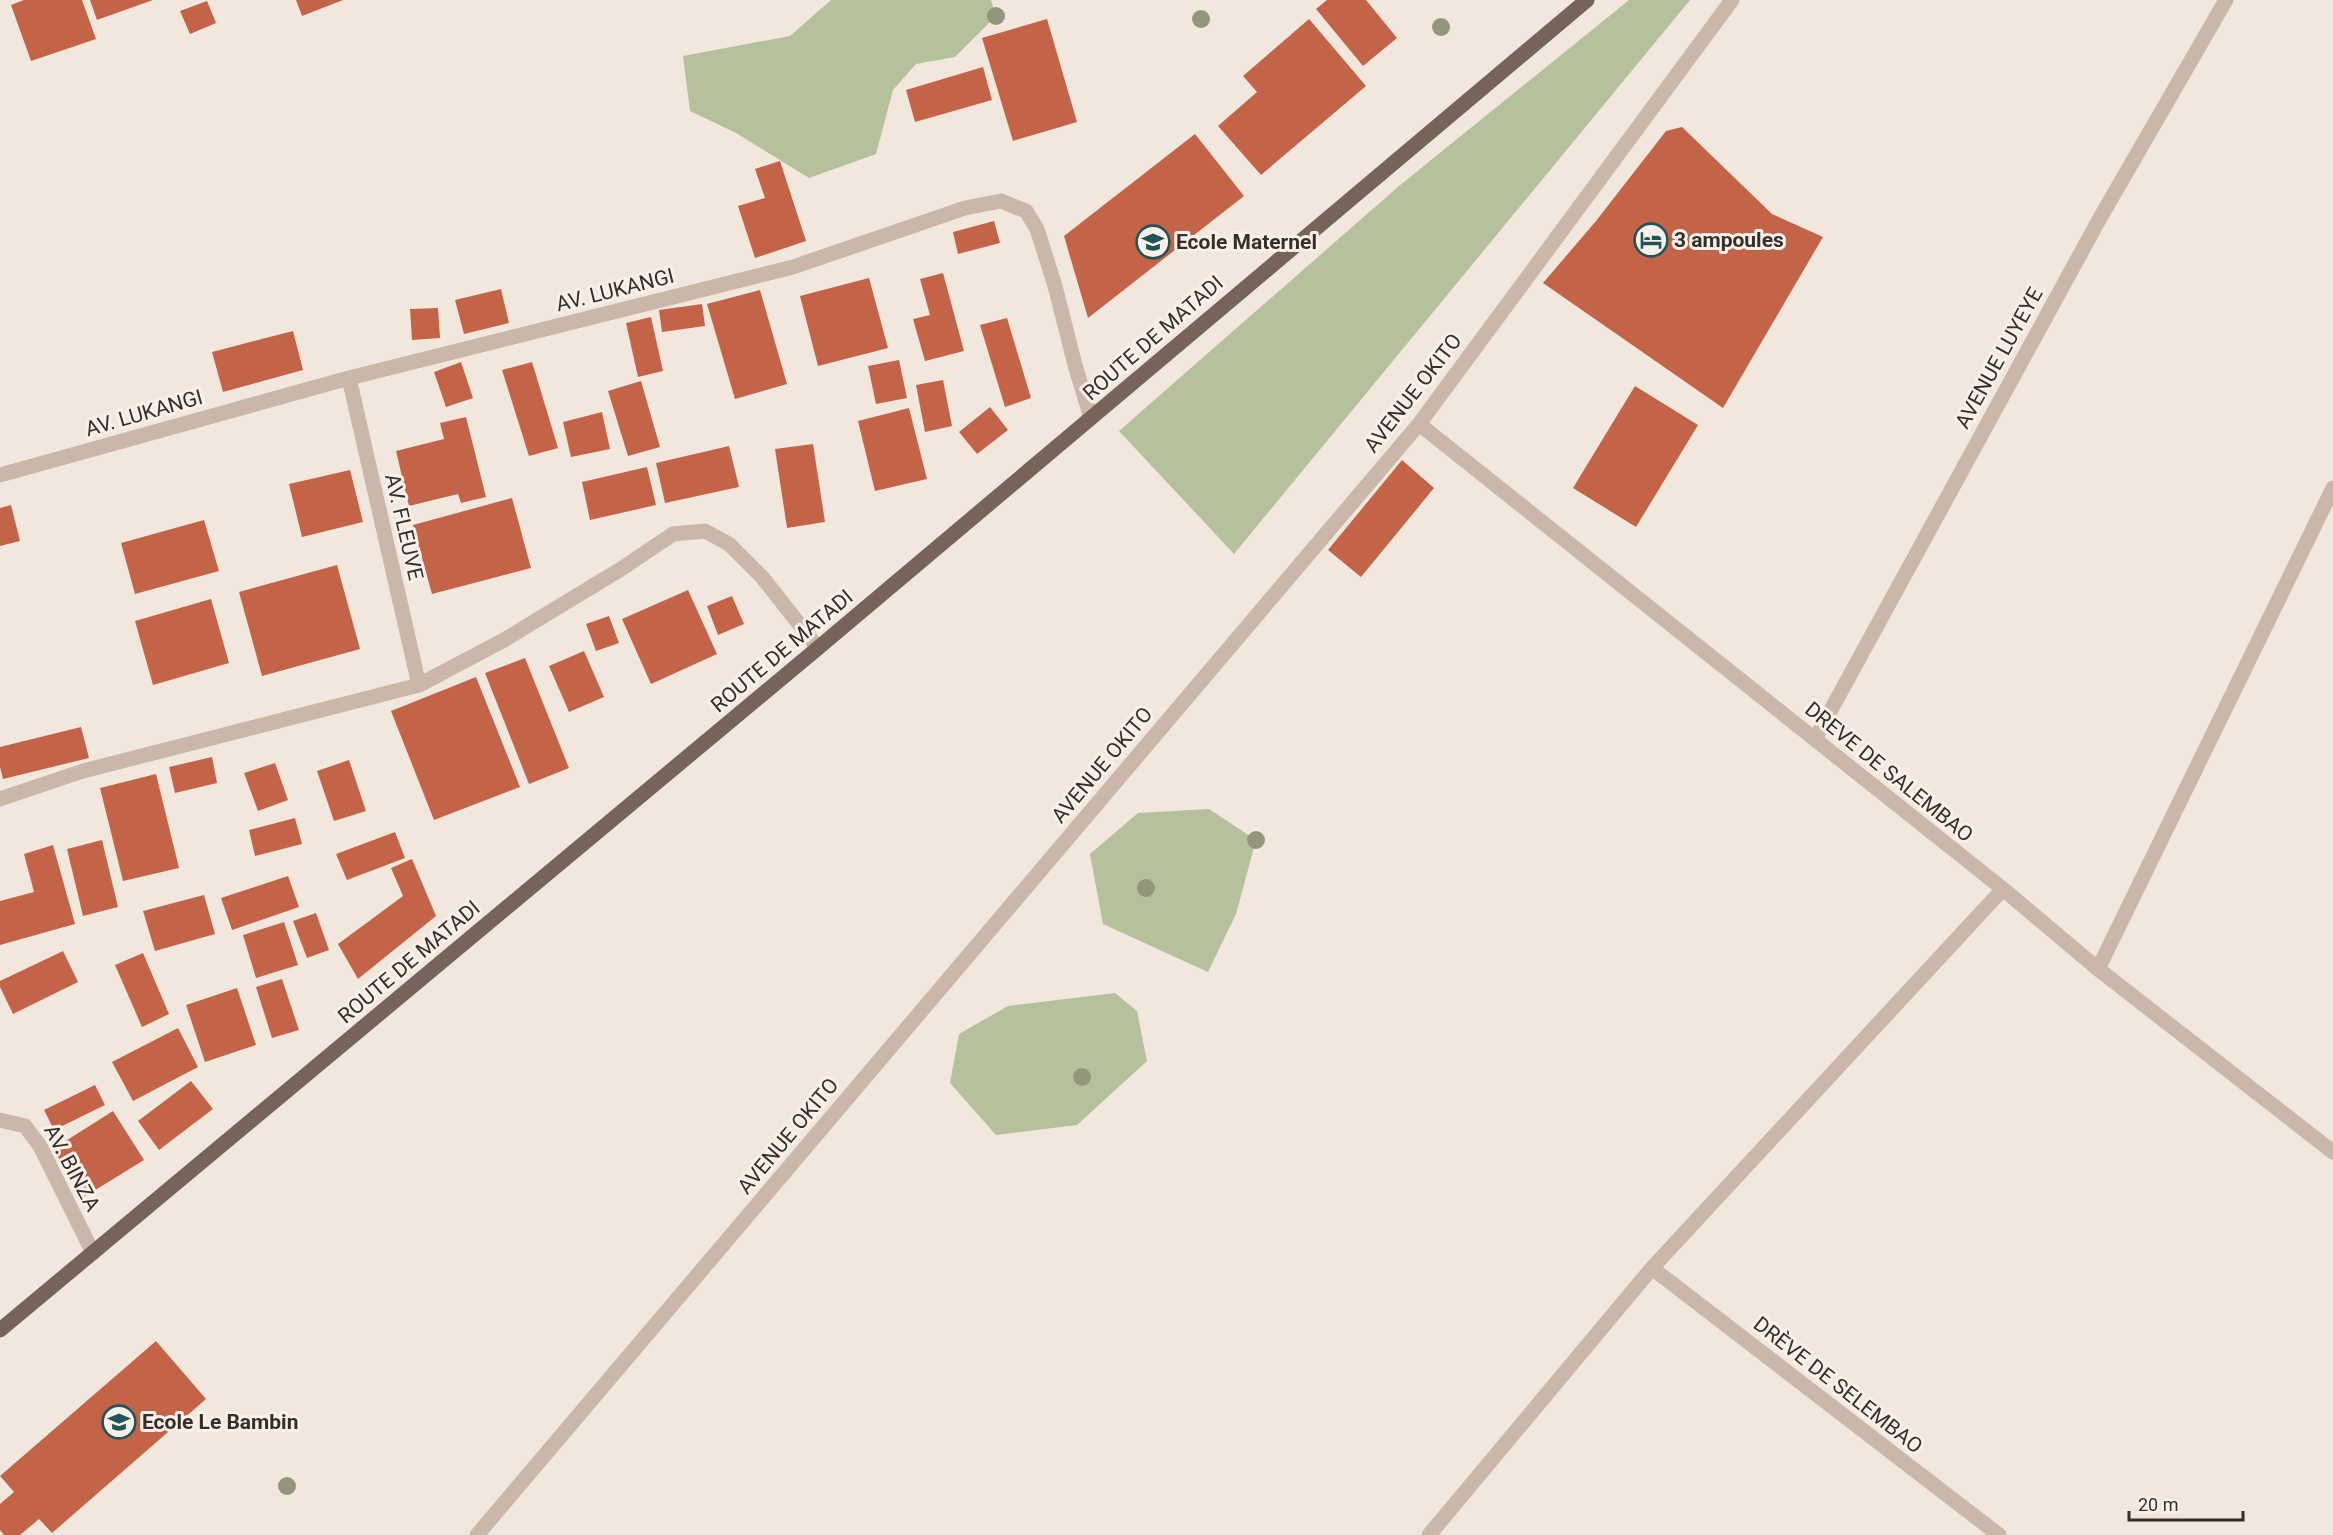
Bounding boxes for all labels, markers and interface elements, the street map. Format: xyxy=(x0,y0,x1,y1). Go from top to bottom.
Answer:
hotel icon: 3 ampoules xyxy=(1633,222,1669,258)
school or university icon: Ecole Maternel xyxy=(1135,224,1171,260)
place label: 3 ampoules xyxy=(1674,228,1784,252)
place label: Ecole Maternel xyxy=(1176,230,1317,254)
street label: AV. LUKANGI xyxy=(553,264,677,316)
street label: ROUTE DE MATADI xyxy=(1078,271,1228,405)
street label: AVENUE LUYEYE xyxy=(1950,283,2048,433)
street label: AVENUE OKITO xyxy=(1359,329,1467,457)
street label: AV. LUKANGI xyxy=(83,385,205,441)
street label: AV. FLEUVE xyxy=(380,471,428,583)
street label: ROUTE DE MATADI xyxy=(706,585,858,717)
street label: DREVE DE SALEMBAO xyxy=(1800,697,1978,847)
street label: AVENUE OKITO xyxy=(1047,702,1157,828)
street label: ROUTE DE MATADI xyxy=(333,896,485,1028)
street label: AVENUE OKITO xyxy=(733,1073,843,1199)
street label: AV. BINZA xyxy=(39,1121,105,1216)
street label: DRÈVE DE SELEMBAO xyxy=(1749,1312,1927,1458)
school or university icon: Ecole Le Bambin xyxy=(101,1404,137,1440)
place label: Ecole Le Bambin xyxy=(142,1410,298,1434)
scale bar xyxy=(2129,1484,2243,1522)
text: 20 m xyxy=(2138,1494,2178,1515)

